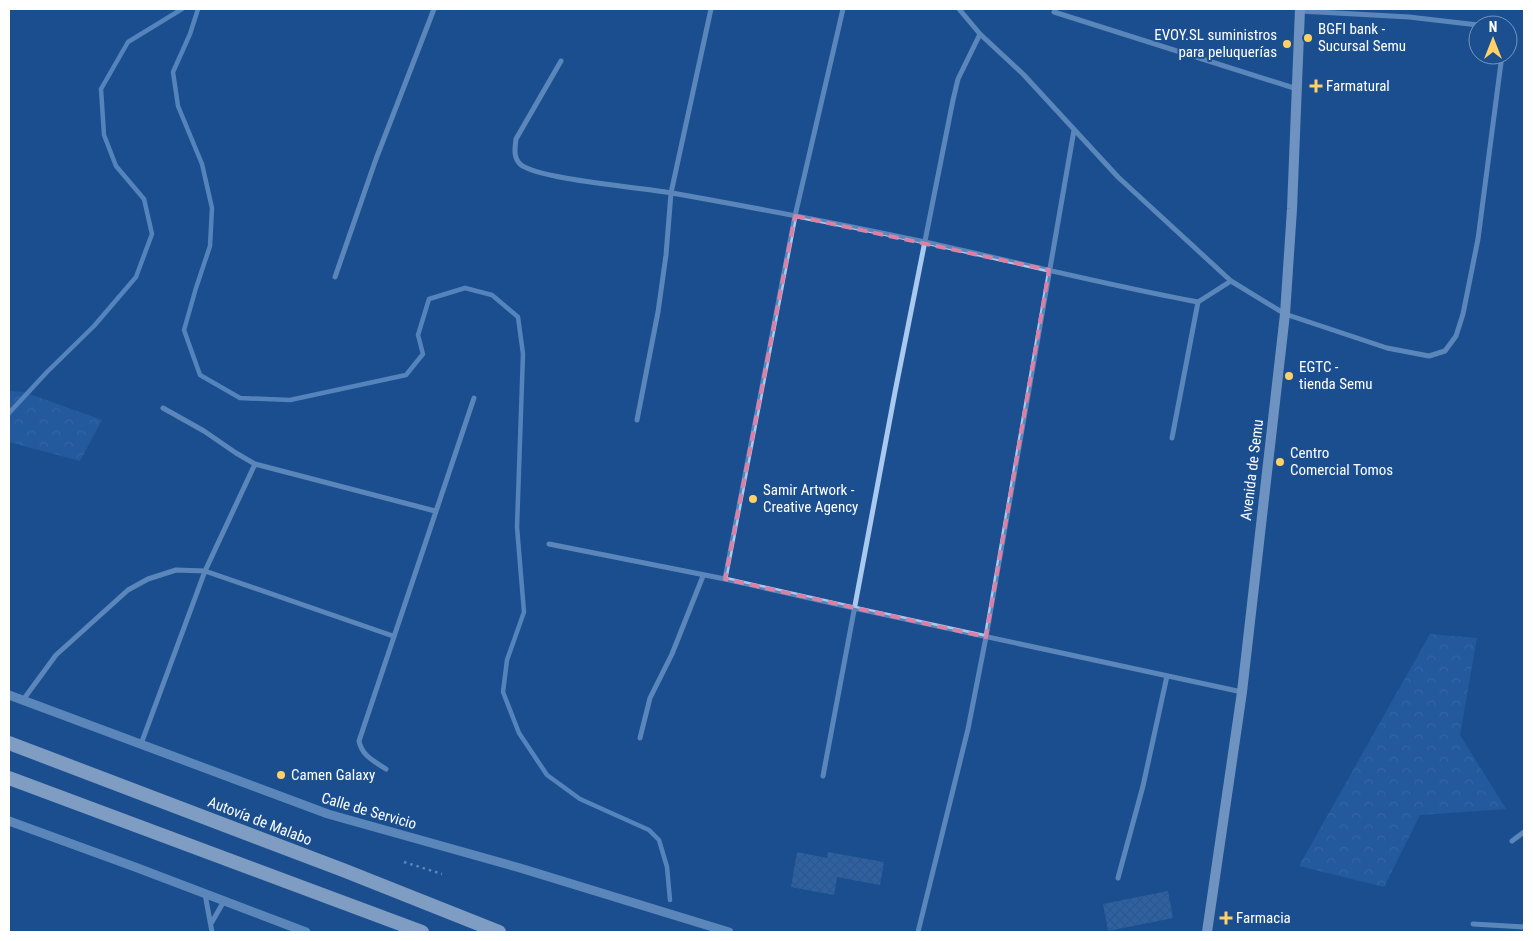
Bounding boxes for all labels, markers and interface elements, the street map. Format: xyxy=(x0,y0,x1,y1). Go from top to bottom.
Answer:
north arrow xyxy=(1468,15,1518,65)
text: N xyxy=(1489,19,1497,35)
place label: BGFI bank - Sucursal Semu xyxy=(1318,20,1406,55)
place label: EVOY.SL suministros para peluquerías xyxy=(1154,26,1277,61)
marker: BGFI bank - Sucursal Semu xyxy=(1302,32,1314,44)
marker: EVOY.SL suministros para peluquerías xyxy=(1281,38,1293,50)
place label: Farmatural xyxy=(1326,77,1390,95)
marker: Farmatural xyxy=(1310,80,1322,92)
place label: EGTC - tienda Semu xyxy=(1299,358,1373,393)
marker: EGTC - tienda Semu xyxy=(1283,370,1295,382)
street label: Avenida de Semu xyxy=(1237,418,1267,522)
place label: Centro Comercial Tomos xyxy=(1290,444,1393,479)
marker: Centro Comercial Tomos xyxy=(1274,456,1286,468)
place label: Samir Artwork - Creative Agency xyxy=(763,481,858,516)
marker: Samir Artwork - Creative Agency xyxy=(747,493,759,505)
place label: Camen Galaxy xyxy=(291,766,375,784)
marker: Camen Galaxy xyxy=(275,769,287,781)
street label: Calle de Servicio xyxy=(319,789,419,833)
street label: Autovía de Malabo xyxy=(205,793,315,849)
place label: Farmacia xyxy=(1236,909,1291,927)
marker: Farmacia xyxy=(1220,912,1232,924)

